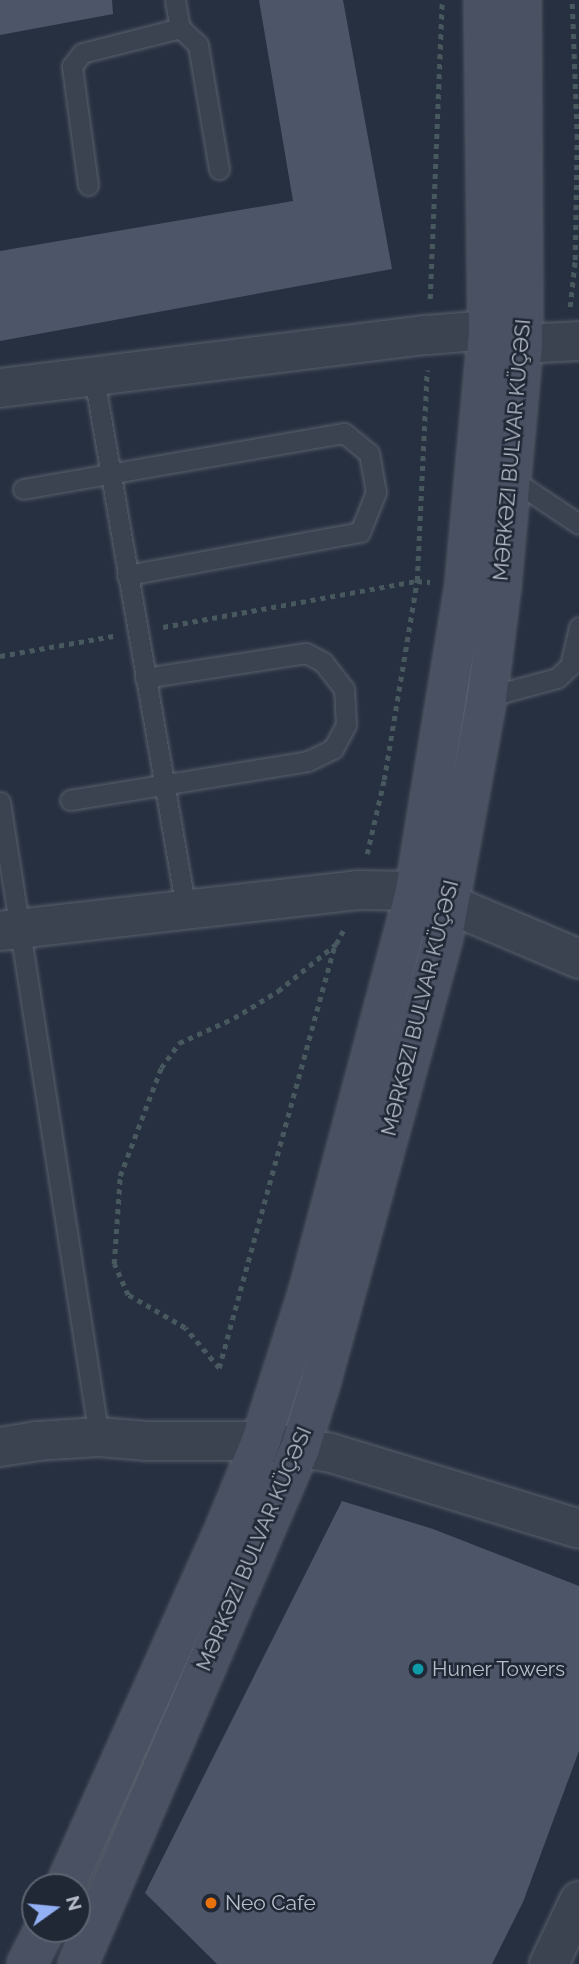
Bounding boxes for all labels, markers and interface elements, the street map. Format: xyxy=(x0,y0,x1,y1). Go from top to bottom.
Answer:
street label: MƏRKƏZI BULVAR KÜÇƏSI xyxy=(488,318,536,582)
street label: MƏRKƏZI BULVAR KÜÇƏSI xyxy=(376,877,464,1139)
street label: MƏRKƏZI BULVAR KÜÇƏSI xyxy=(191,1423,317,1675)
place label: Huner Towers xyxy=(432,1656,566,1682)
marker: Huner Towers xyxy=(410,1661,426,1677)
north arrow xyxy=(21,1873,91,1943)
place label: Neo Cafe xyxy=(225,1890,316,1916)
text: N xyxy=(62,1893,87,1913)
marker: Neo Cafe xyxy=(203,1895,219,1911)

